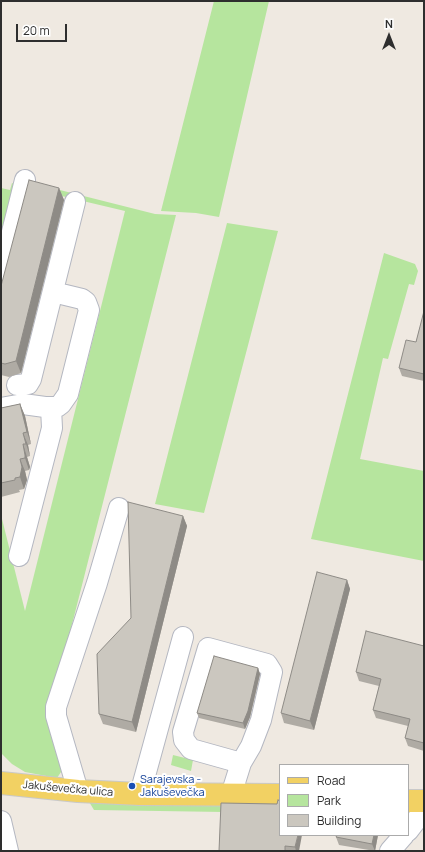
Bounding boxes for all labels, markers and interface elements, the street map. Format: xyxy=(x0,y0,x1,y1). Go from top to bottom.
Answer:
scale bar xyxy=(18,16,69,42)
north arrow xyxy=(369,16,409,56)
text: N xyxy=(385,16,393,31)
text: 20 m xyxy=(23,22,50,39)
legend xyxy=(279,764,409,836)
text: Road xyxy=(317,772,345,789)
place label: Sarajevska - Jakuševečka xyxy=(140,773,205,799)
street label: Jakuševečka ulica xyxy=(22,778,114,800)
marker: Sarajevska - Jakuševečka xyxy=(127,781,137,791)
text: Park xyxy=(317,792,341,809)
text: Building xyxy=(317,812,361,829)

